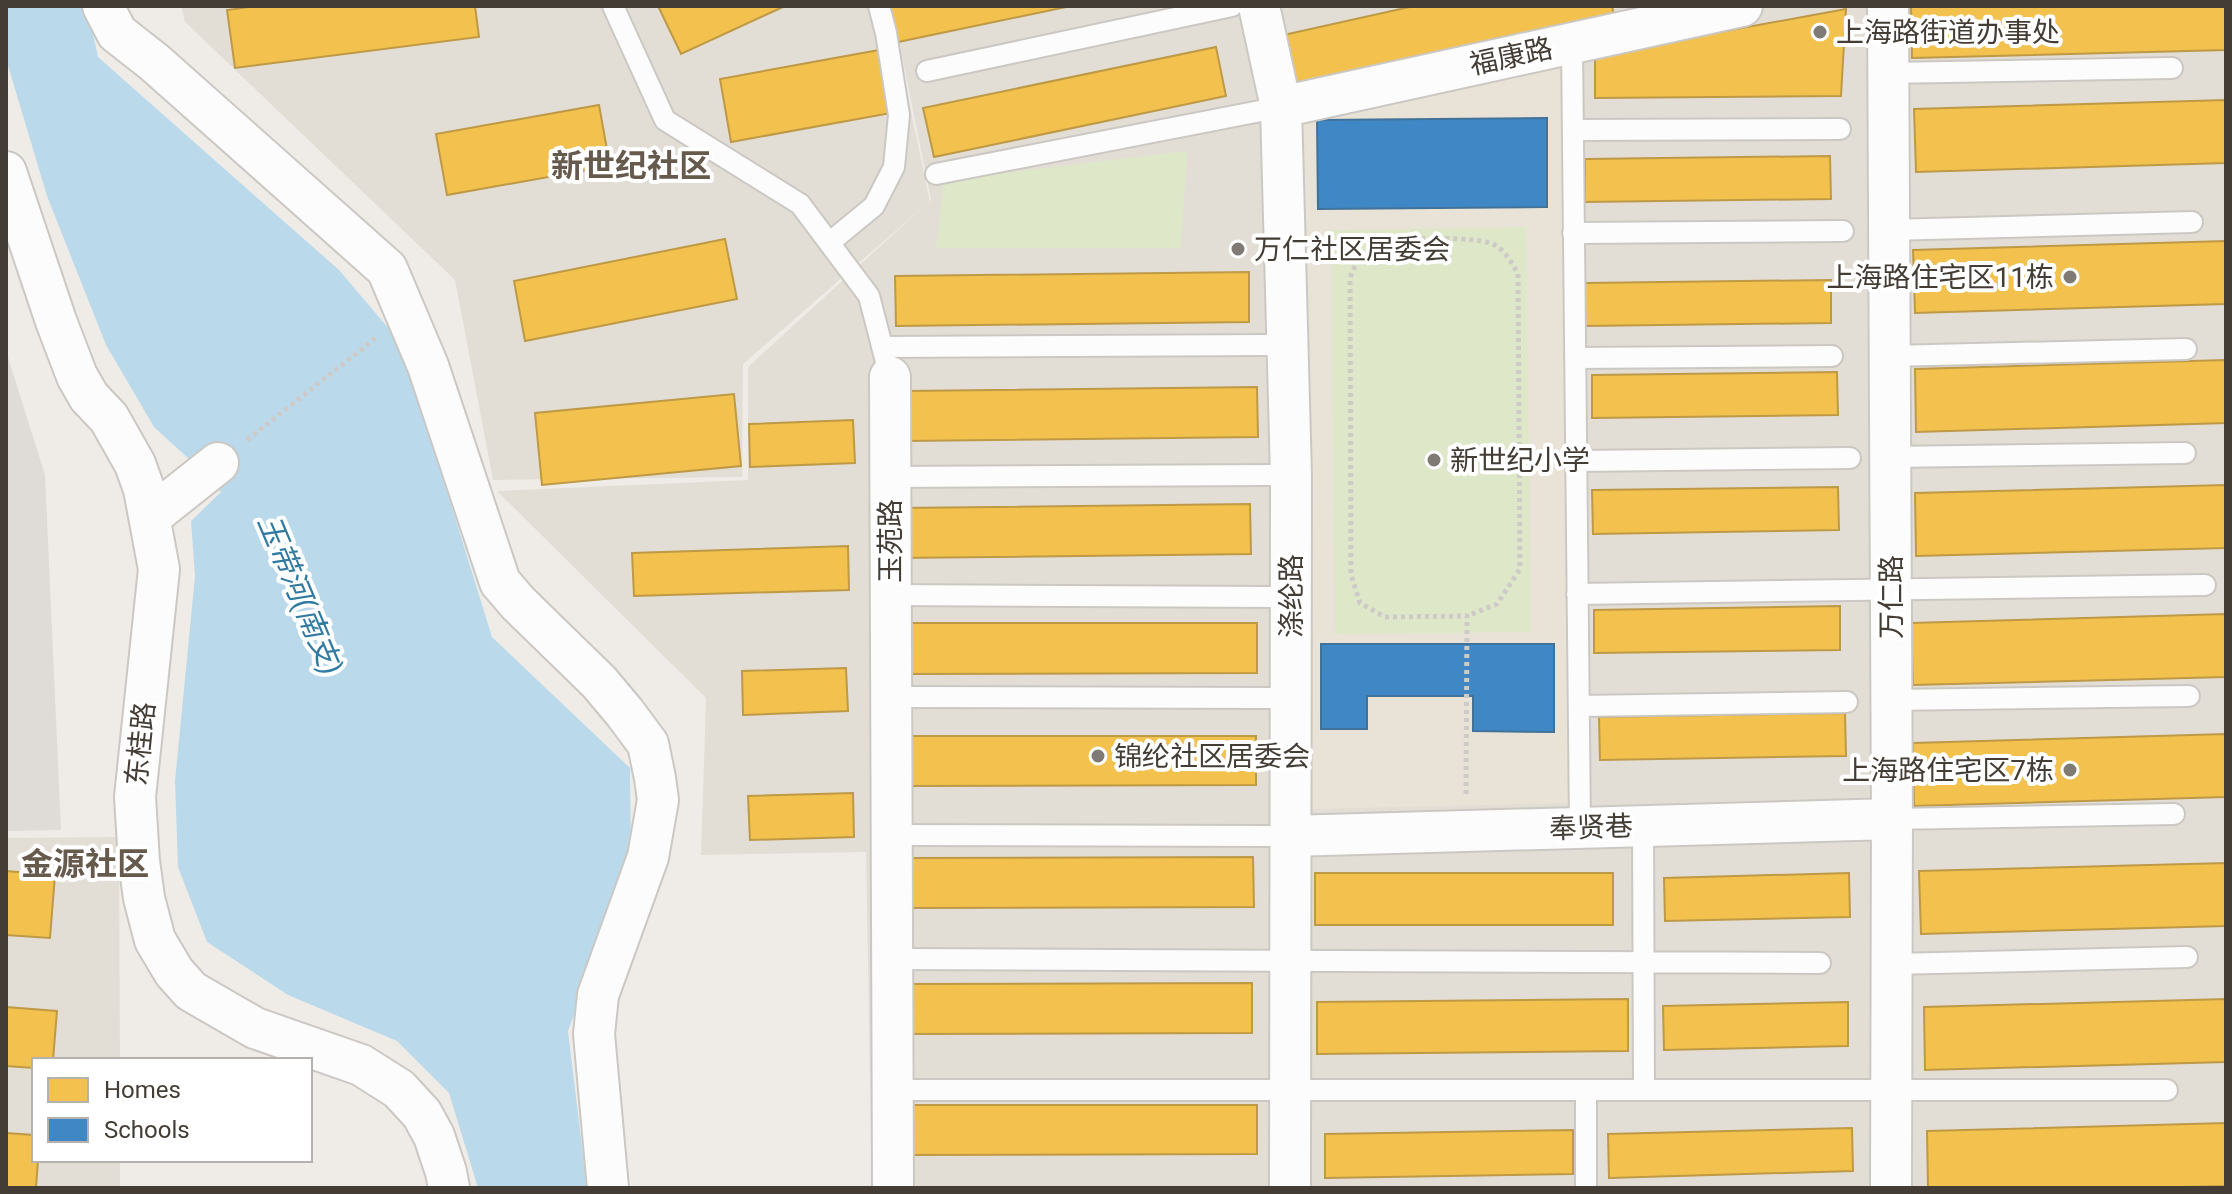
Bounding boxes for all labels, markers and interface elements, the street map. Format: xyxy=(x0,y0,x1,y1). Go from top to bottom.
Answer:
place label: 上海路街道办事处 xyxy=(1836,16,2060,49)
marker: 上海路街道办事处 xyxy=(1811,23,1829,41)
street label: 福康路 xyxy=(1467,32,1556,81)
district label: 新世纪社区 xyxy=(551,147,711,185)
place label: 万仁社区居委会 xyxy=(1254,233,1450,266)
marker: 万仁社区居委会 xyxy=(1229,240,1247,258)
place label: 上海路住宅区11栋 xyxy=(1827,261,2054,294)
marker: 上海路住宅区11栋 xyxy=(2061,268,2079,286)
place label: 新世纪小学 xyxy=(1450,444,1590,477)
marker: 新世纪小学 xyxy=(1425,451,1443,469)
street label: 玉苑路 xyxy=(874,499,907,583)
water label: 玉带河(南支) xyxy=(251,510,350,680)
street label: 涤纶路 xyxy=(1275,554,1308,638)
street label: 万仁路 xyxy=(1875,555,1908,639)
street label: 东桂路 xyxy=(120,701,161,788)
place label: 锦纶社区居委会 xyxy=(1114,740,1310,773)
marker: 锦纶社区居委会 xyxy=(1089,747,1107,765)
place label: 上海路住宅区7栋 xyxy=(1842,754,2054,787)
marker: 上海路住宅区7栋 xyxy=(2061,761,2079,779)
street label: 奉贤巷 xyxy=(1548,810,1634,845)
district label: 金源社区 xyxy=(21,845,149,883)
legend xyxy=(32,1058,312,1162)
text: Homes xyxy=(104,1076,181,1104)
text: Schools xyxy=(104,1116,190,1144)

